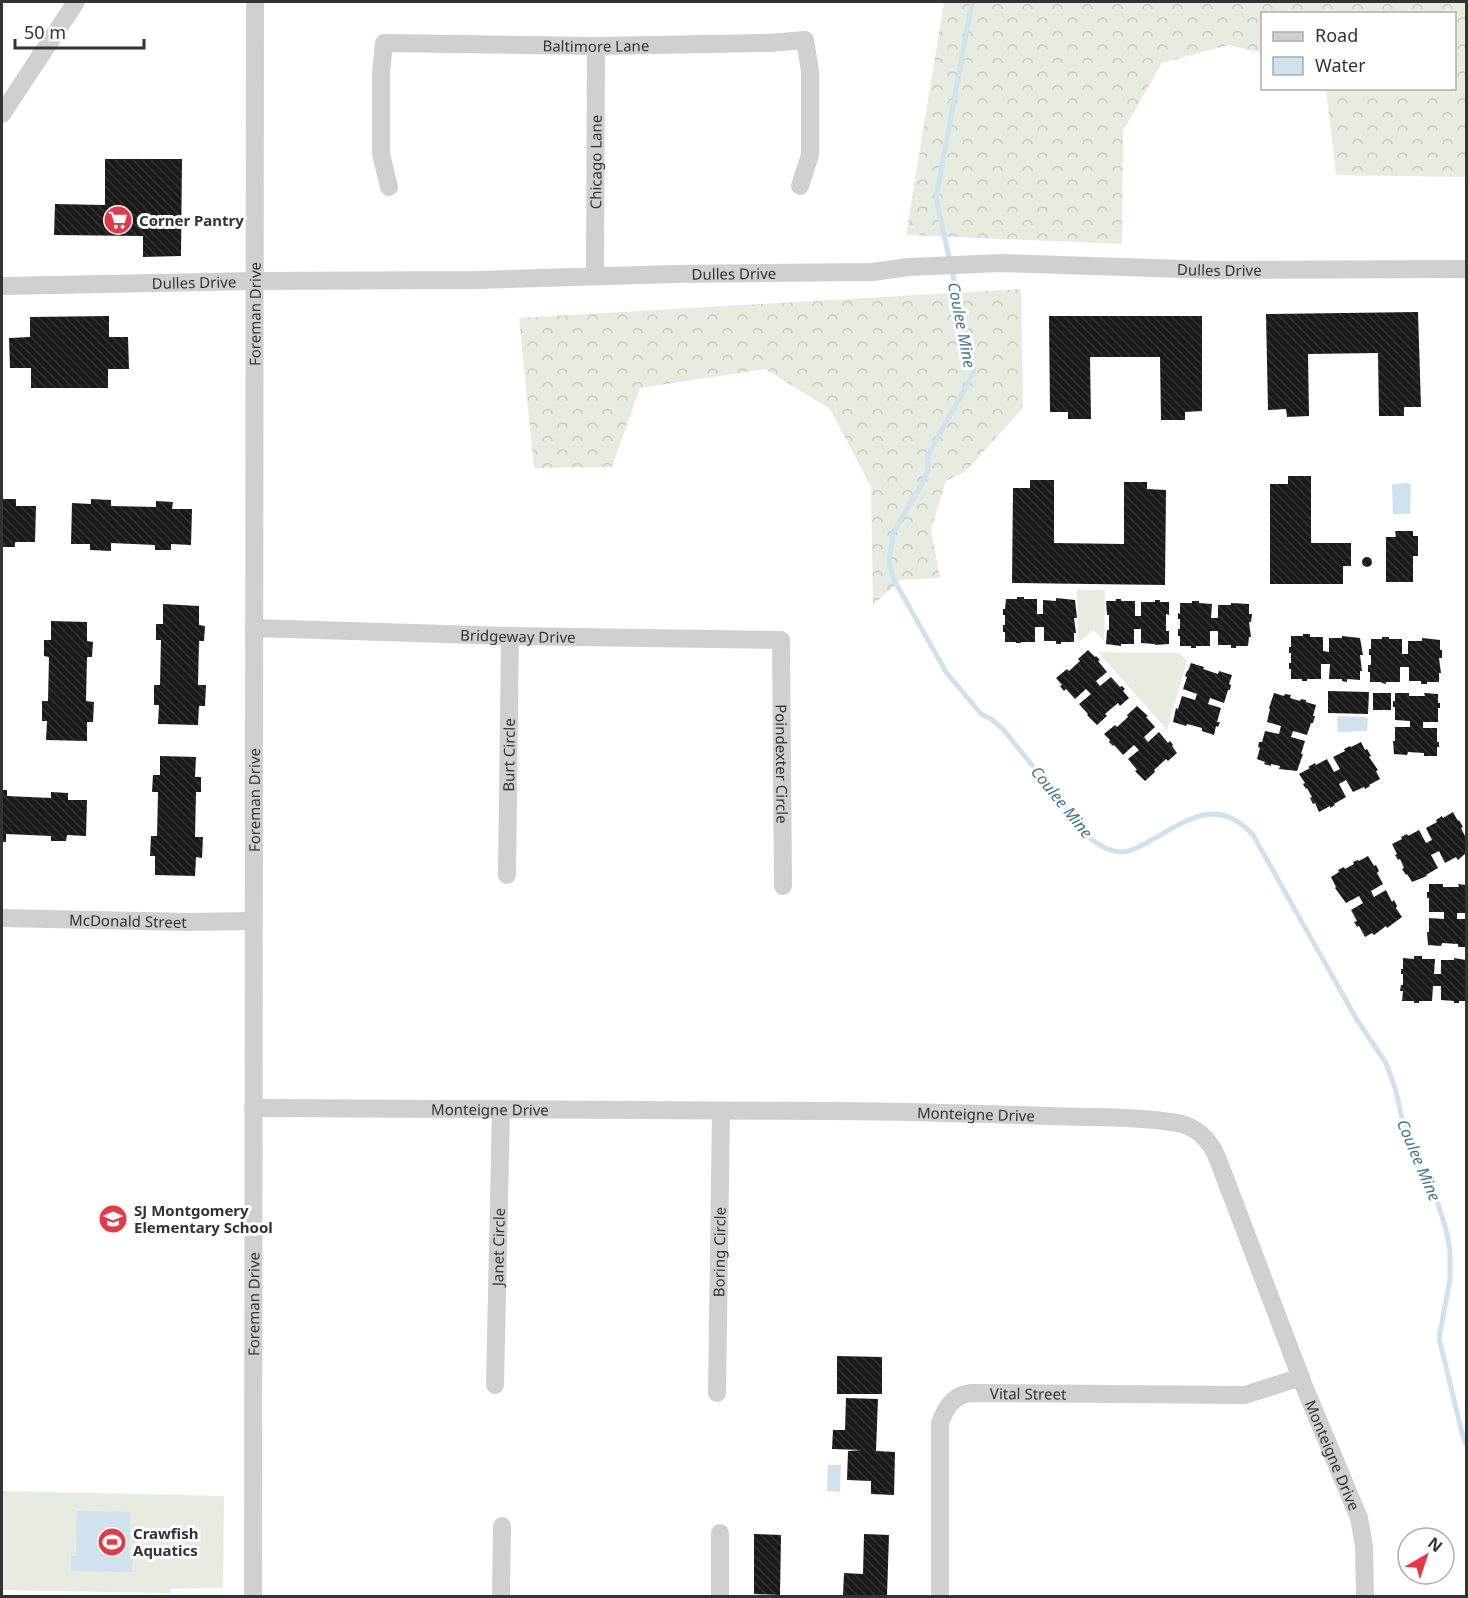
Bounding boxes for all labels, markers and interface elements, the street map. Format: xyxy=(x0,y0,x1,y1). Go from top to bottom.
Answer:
scale bar xyxy=(15,12,144,50)
legend xyxy=(1261,12,1456,90)
text: 50 m xyxy=(24,20,66,44)
text: Road xyxy=(1315,23,1358,47)
street label: Baltimore Lane xyxy=(542,35,649,56)
text: Water xyxy=(1315,53,1366,77)
street label: Chicago Lane xyxy=(585,115,606,209)
supermarket icon: Corner Pantry xyxy=(102,204,134,236)
place label: Corner Pantry xyxy=(139,210,244,230)
street label: Dulles Drive xyxy=(1177,259,1262,280)
street label: Foreman Drive xyxy=(245,262,265,366)
street label: Dulles Drive xyxy=(691,263,776,284)
street label: Dulles Drive xyxy=(151,271,236,293)
water label: Coulee Mine xyxy=(943,280,981,370)
street label: Bridgeway Drive xyxy=(460,624,576,647)
street label: Poindexter Circle xyxy=(772,704,792,824)
street label: Burt Circle xyxy=(498,718,519,792)
street label: Foreman Drive xyxy=(244,748,264,852)
water label: Coulee Mine xyxy=(1026,761,1098,843)
street label: McDonald Street xyxy=(69,909,187,932)
street label: Monteigne Drive xyxy=(431,1099,549,1120)
street label: Monteigne Drive xyxy=(917,1102,1035,1126)
water label: Coulee Mine xyxy=(1392,1116,1446,1204)
place label: SJ Montgomery Elementary School xyxy=(134,1200,273,1237)
school or university icon: SJ Montgomery Elementary School xyxy=(97,1203,129,1235)
street label: Boring Circle xyxy=(708,1207,730,1297)
street label: Janet Circle xyxy=(487,1208,509,1288)
street label: Foreman Drive xyxy=(243,1252,263,1356)
street label: Vital Street xyxy=(990,1383,1067,1404)
street label: Monteigne Drive xyxy=(1301,1397,1365,1513)
place label: Crawfish Aquatics xyxy=(133,1523,198,1560)
sports icon: Crawfish Aquatics xyxy=(96,1526,128,1558)
north arrow xyxy=(1396,1526,1456,1586)
text: N xyxy=(1423,1532,1447,1557)

